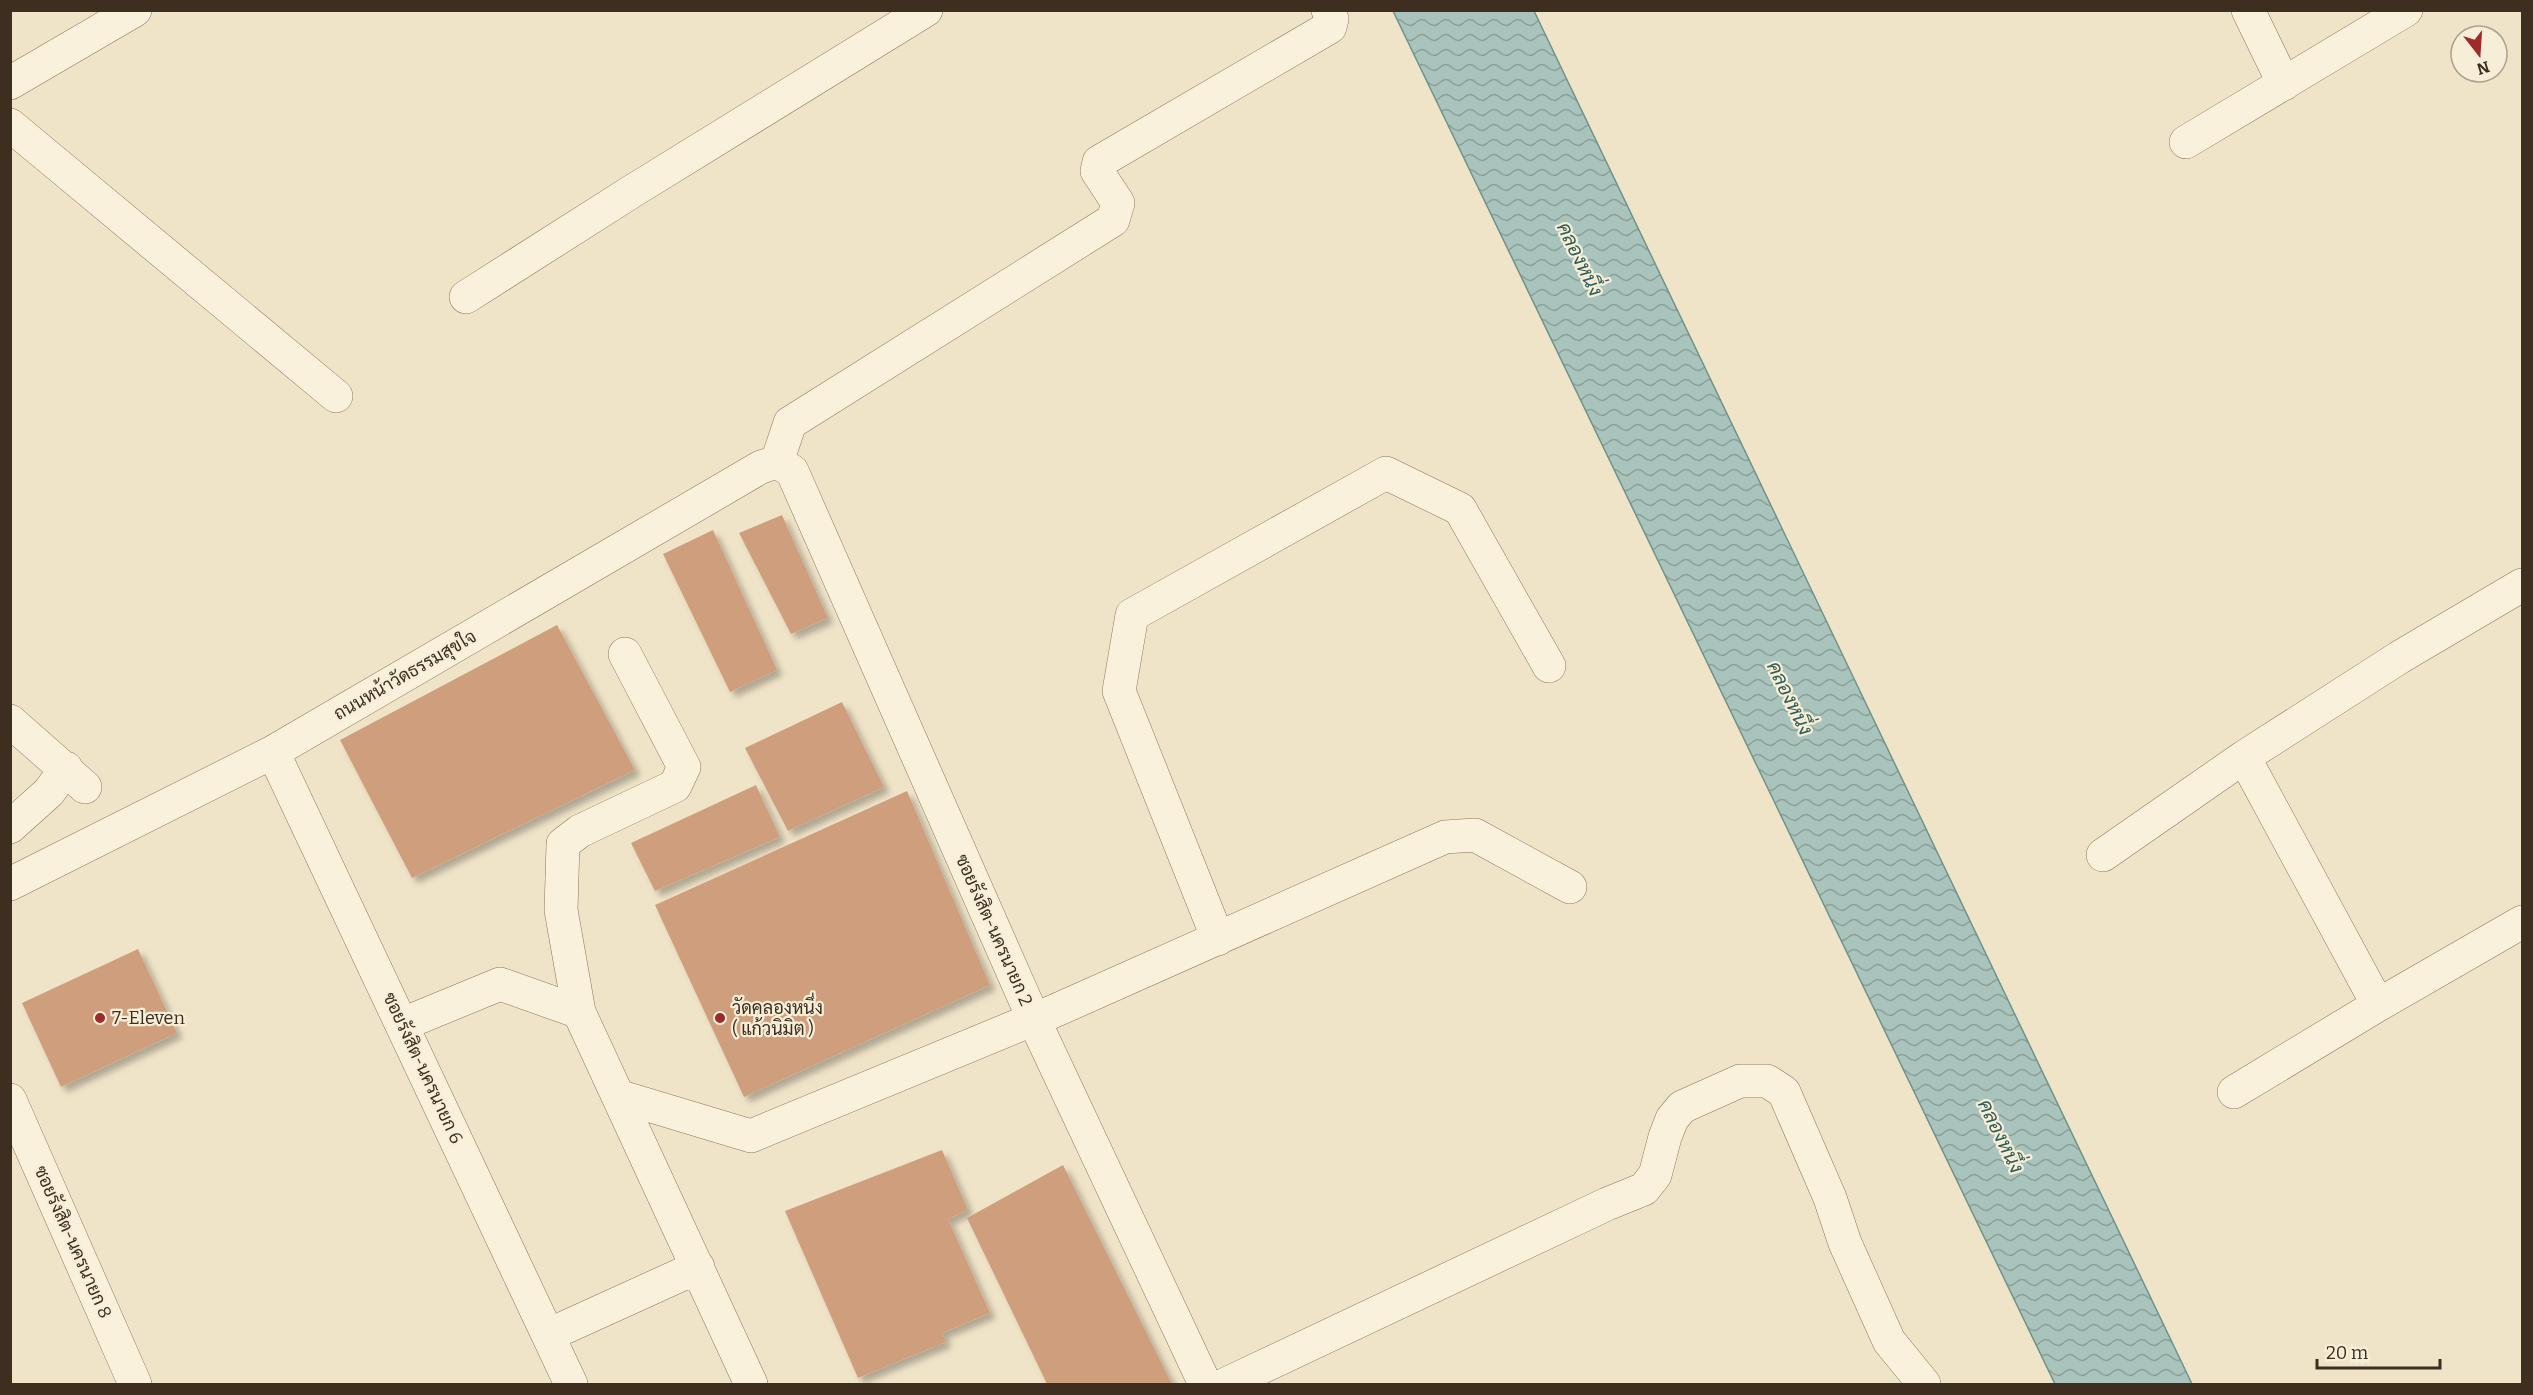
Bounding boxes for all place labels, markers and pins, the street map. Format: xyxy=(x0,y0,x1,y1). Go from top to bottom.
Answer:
place label: วัดคลองหนึ่ง ( แก้วนิมิต ) xyxy=(732,992,823,1040)
place label: 7-Eleven xyxy=(112,1007,185,1029)
marker: 7-Eleven xyxy=(93,1011,107,1025)
marker: วัดคลองหนึ่ง ( แก้วนิมิต ) xyxy=(713,1011,727,1025)

